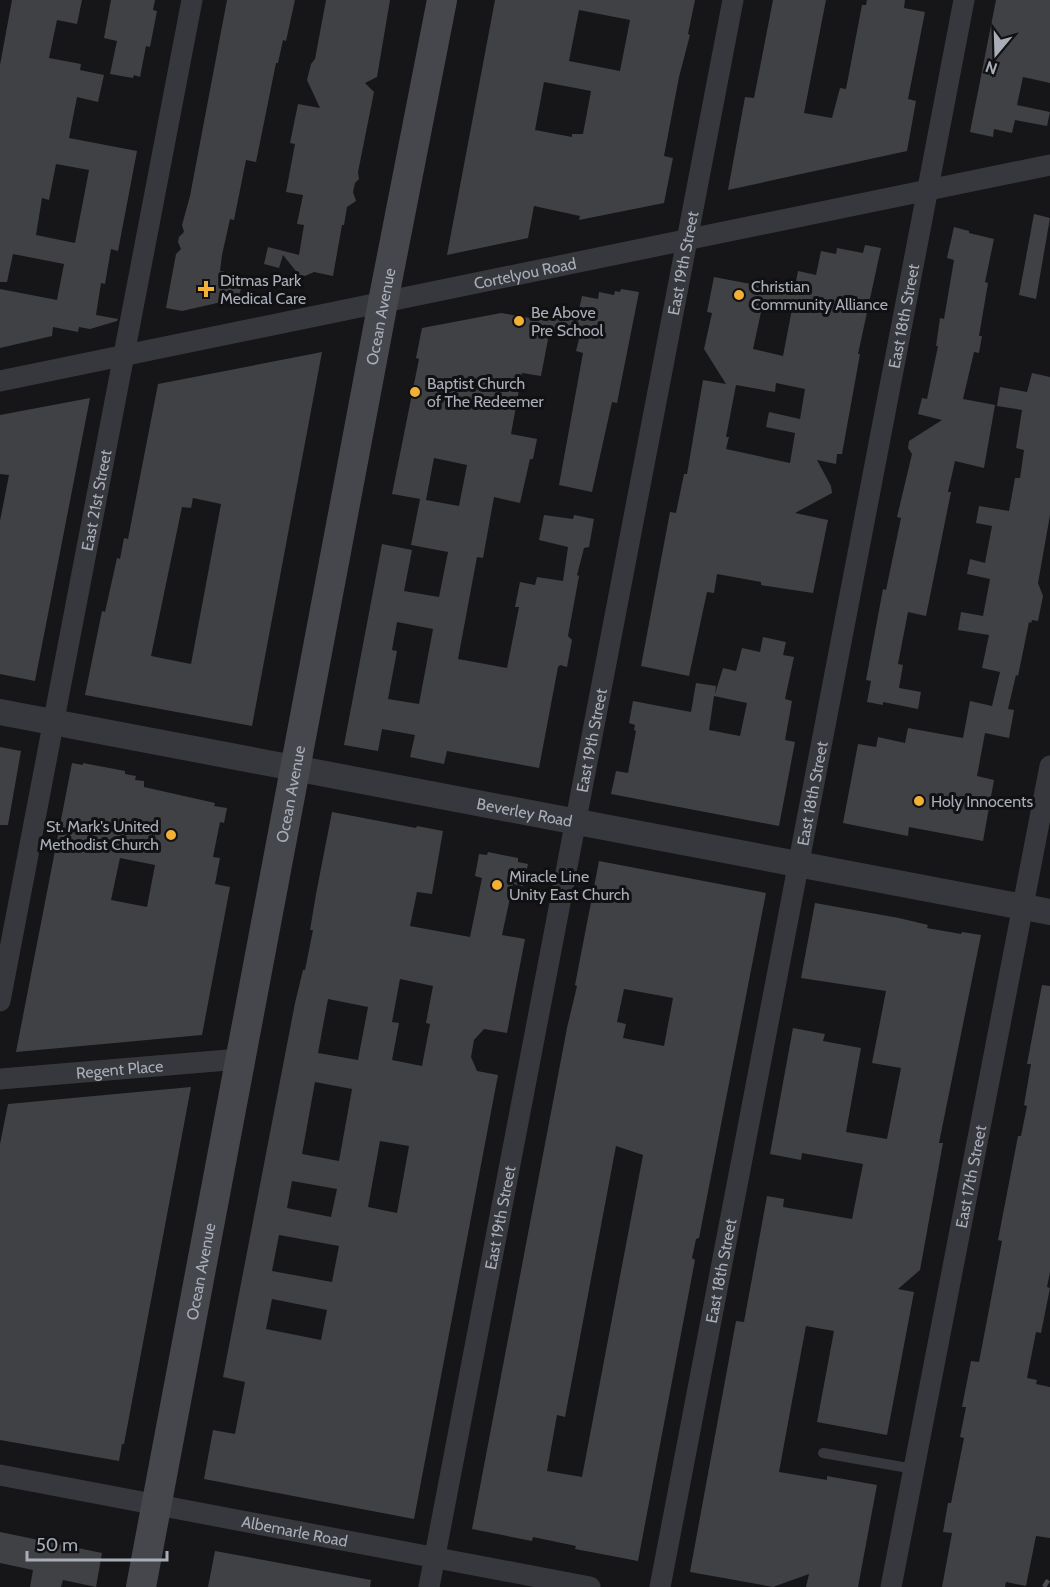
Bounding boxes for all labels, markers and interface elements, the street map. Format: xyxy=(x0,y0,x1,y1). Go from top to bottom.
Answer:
north arrow xyxy=(966,24,1026,84)
text: N xyxy=(983,57,1000,79)
street label: East 19th Street xyxy=(664,209,702,317)
street label: Cortelyou Road xyxy=(472,254,578,293)
street label: East 18th Street xyxy=(885,262,923,370)
street label: Ocean Avenue xyxy=(362,266,399,367)
place label: Ditmas Park Medical Care xyxy=(220,271,306,308)
place label: Christian Community Alliance xyxy=(751,277,888,314)
marker: Ditmas Park Medical Care xyxy=(197,280,215,298)
marker: Christian Community Alliance xyxy=(732,288,746,302)
place label: Be Above Pre School xyxy=(531,303,604,340)
marker: Be Above Pre School xyxy=(512,314,526,328)
place label: Baptist Church of The Redeemer xyxy=(427,374,545,411)
marker: Baptist Church of The Redeemer xyxy=(408,385,422,399)
street label: East 21st Street xyxy=(78,447,116,552)
street label: East 19th Street xyxy=(572,686,611,794)
street label: East 18th Street xyxy=(793,739,832,847)
street label: Ocean Avenue xyxy=(272,744,309,844)
place label: Holy Innocents xyxy=(931,792,1033,811)
street label: Beverley Road xyxy=(475,794,574,831)
marker: Holy Innocents xyxy=(912,794,926,808)
place label: St. Mark's United Methodist Church xyxy=(40,817,159,854)
marker: St. Mark's United Methodist Church xyxy=(164,828,178,842)
place label: Miracle Line Unity East Church xyxy=(509,867,630,904)
marker: Miracle Line Unity East Church xyxy=(490,878,504,892)
street label: Regent Place xyxy=(75,1056,164,1083)
street label: East 17th Street xyxy=(952,1123,990,1230)
street label: East 19th Street xyxy=(481,1164,520,1271)
street label: East 18th Street xyxy=(702,1216,740,1325)
street label: Ocean Avenue xyxy=(182,1221,219,1322)
street label: Albemarle Road xyxy=(240,1512,349,1551)
scale bar xyxy=(27,1524,166,1562)
text: 50 m xyxy=(36,1534,78,1556)

